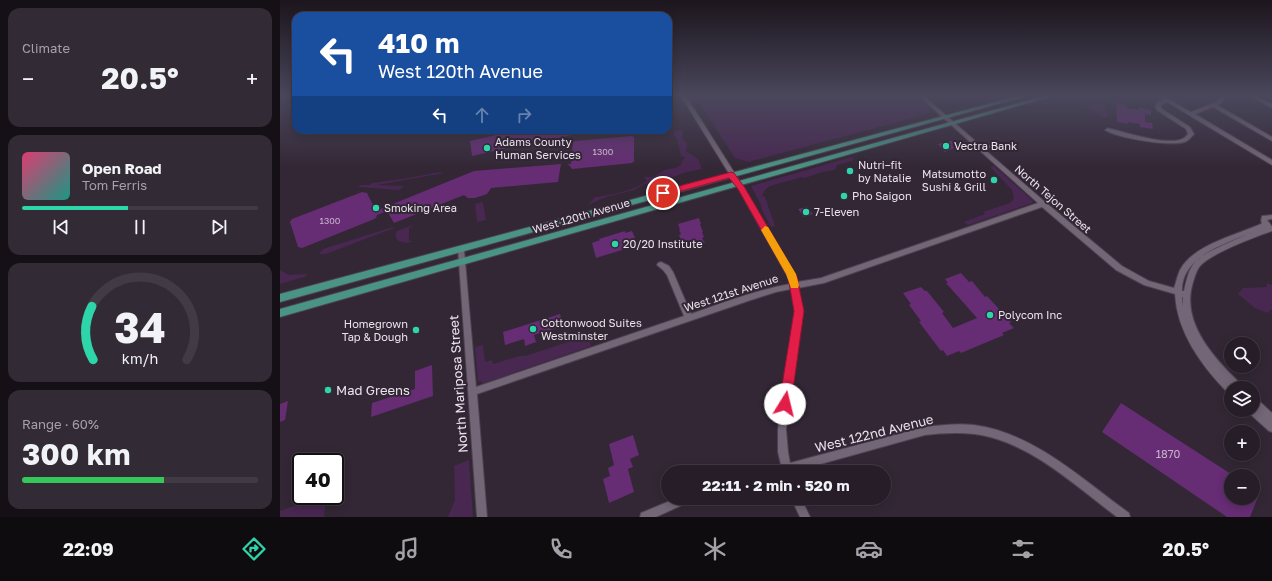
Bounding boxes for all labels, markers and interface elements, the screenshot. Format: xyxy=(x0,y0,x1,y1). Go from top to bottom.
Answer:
text: 410 m xyxy=(378,26,460,59)
icon: left xyxy=(312,28,364,80)
text: Climate xyxy=(22,40,70,56)
text: 20.5° xyxy=(101,60,179,96)
text: West 120th Avenue xyxy=(378,60,543,82)
text: − xyxy=(22,65,34,92)
text: + xyxy=(246,65,258,92)
icon: left xyxy=(429,104,451,126)
icon: ahead xyxy=(471,104,493,126)
icon: right xyxy=(513,104,535,126)
place label: Adams County Human Services xyxy=(495,135,581,161)
place label: Vectra Bank xyxy=(954,139,1017,152)
marker: Vectra Bank xyxy=(941,141,951,151)
marker: Adams County Human Services xyxy=(482,143,492,153)
house number: 1300 xyxy=(593,146,614,157)
place label: Nutri–fit by Natalie xyxy=(858,158,911,184)
text: Open Road xyxy=(82,159,162,177)
street label: North Tejon Street xyxy=(1012,162,1094,235)
marker: Nutri–fit by Natalie xyxy=(845,166,855,176)
place label: Matsumotto Sushi & Grill xyxy=(922,167,986,193)
marker: Matsumotto Sushi & Grill xyxy=(989,175,999,185)
pin xyxy=(646,176,680,210)
text: Tom Ferris xyxy=(82,177,147,193)
icon: arrive xyxy=(652,182,674,204)
place label: Pho Saigon xyxy=(852,189,912,202)
marker: Pho Saigon xyxy=(839,191,849,201)
street label: West 120th Avenue xyxy=(531,195,631,236)
place label: Smoking Area xyxy=(384,201,457,214)
marker: Smoking Area xyxy=(371,203,381,213)
place label: 7-Eleven xyxy=(814,205,859,218)
marker: 7-Eleven xyxy=(801,207,811,217)
house number: 1300 xyxy=(320,215,341,226)
icon: previous xyxy=(50,216,72,238)
icon: pause xyxy=(129,216,151,238)
icon: next xyxy=(208,216,230,238)
place label: 20/20 Institute xyxy=(623,237,703,250)
marker: 20/20 Institute xyxy=(610,239,620,249)
street label: West 121st Avenue xyxy=(682,271,780,314)
text: 34 xyxy=(114,302,166,352)
place label: Polycom Inc xyxy=(998,308,1062,321)
marker: Polycom Inc xyxy=(985,310,995,320)
street label: North Mariposa Street xyxy=(445,314,471,454)
place label: Cottonwood Suites Westminster xyxy=(541,316,642,342)
place label: Homegrown Tap & Dough xyxy=(342,317,408,343)
marker: Cottonwood Suites Westminster xyxy=(528,324,538,334)
marker: Homegrown Tap & Dough xyxy=(411,325,421,335)
map controls xyxy=(1224,337,1260,505)
button: search xyxy=(1224,337,1260,373)
text: km/h xyxy=(122,350,158,367)
button: layers xyxy=(1224,381,1260,417)
place label: Mad Greens xyxy=(336,382,410,398)
position arrow xyxy=(764,383,806,425)
marker: Mad Greens xyxy=(323,385,333,395)
street label: West 122nd Avenue xyxy=(813,411,935,455)
text: Range · 60% xyxy=(22,416,99,432)
button: + xyxy=(1224,425,1260,461)
text: 300 km xyxy=(22,436,130,472)
house number: 1870 xyxy=(1156,447,1181,460)
speed limit sign: 40 xyxy=(292,453,344,505)
button: − xyxy=(1224,469,1260,505)
text: 22:11 · 2 min · 520 m xyxy=(702,476,850,494)
icon: directions xyxy=(240,535,268,563)
icon: music xyxy=(393,535,421,563)
icon: phone xyxy=(547,535,575,563)
icon: climate xyxy=(701,535,729,563)
icon: car xyxy=(855,535,883,563)
icon: filters xyxy=(1009,535,1037,563)
text: 22:09 xyxy=(63,538,114,560)
text: 20.5° xyxy=(1163,538,1209,560)

